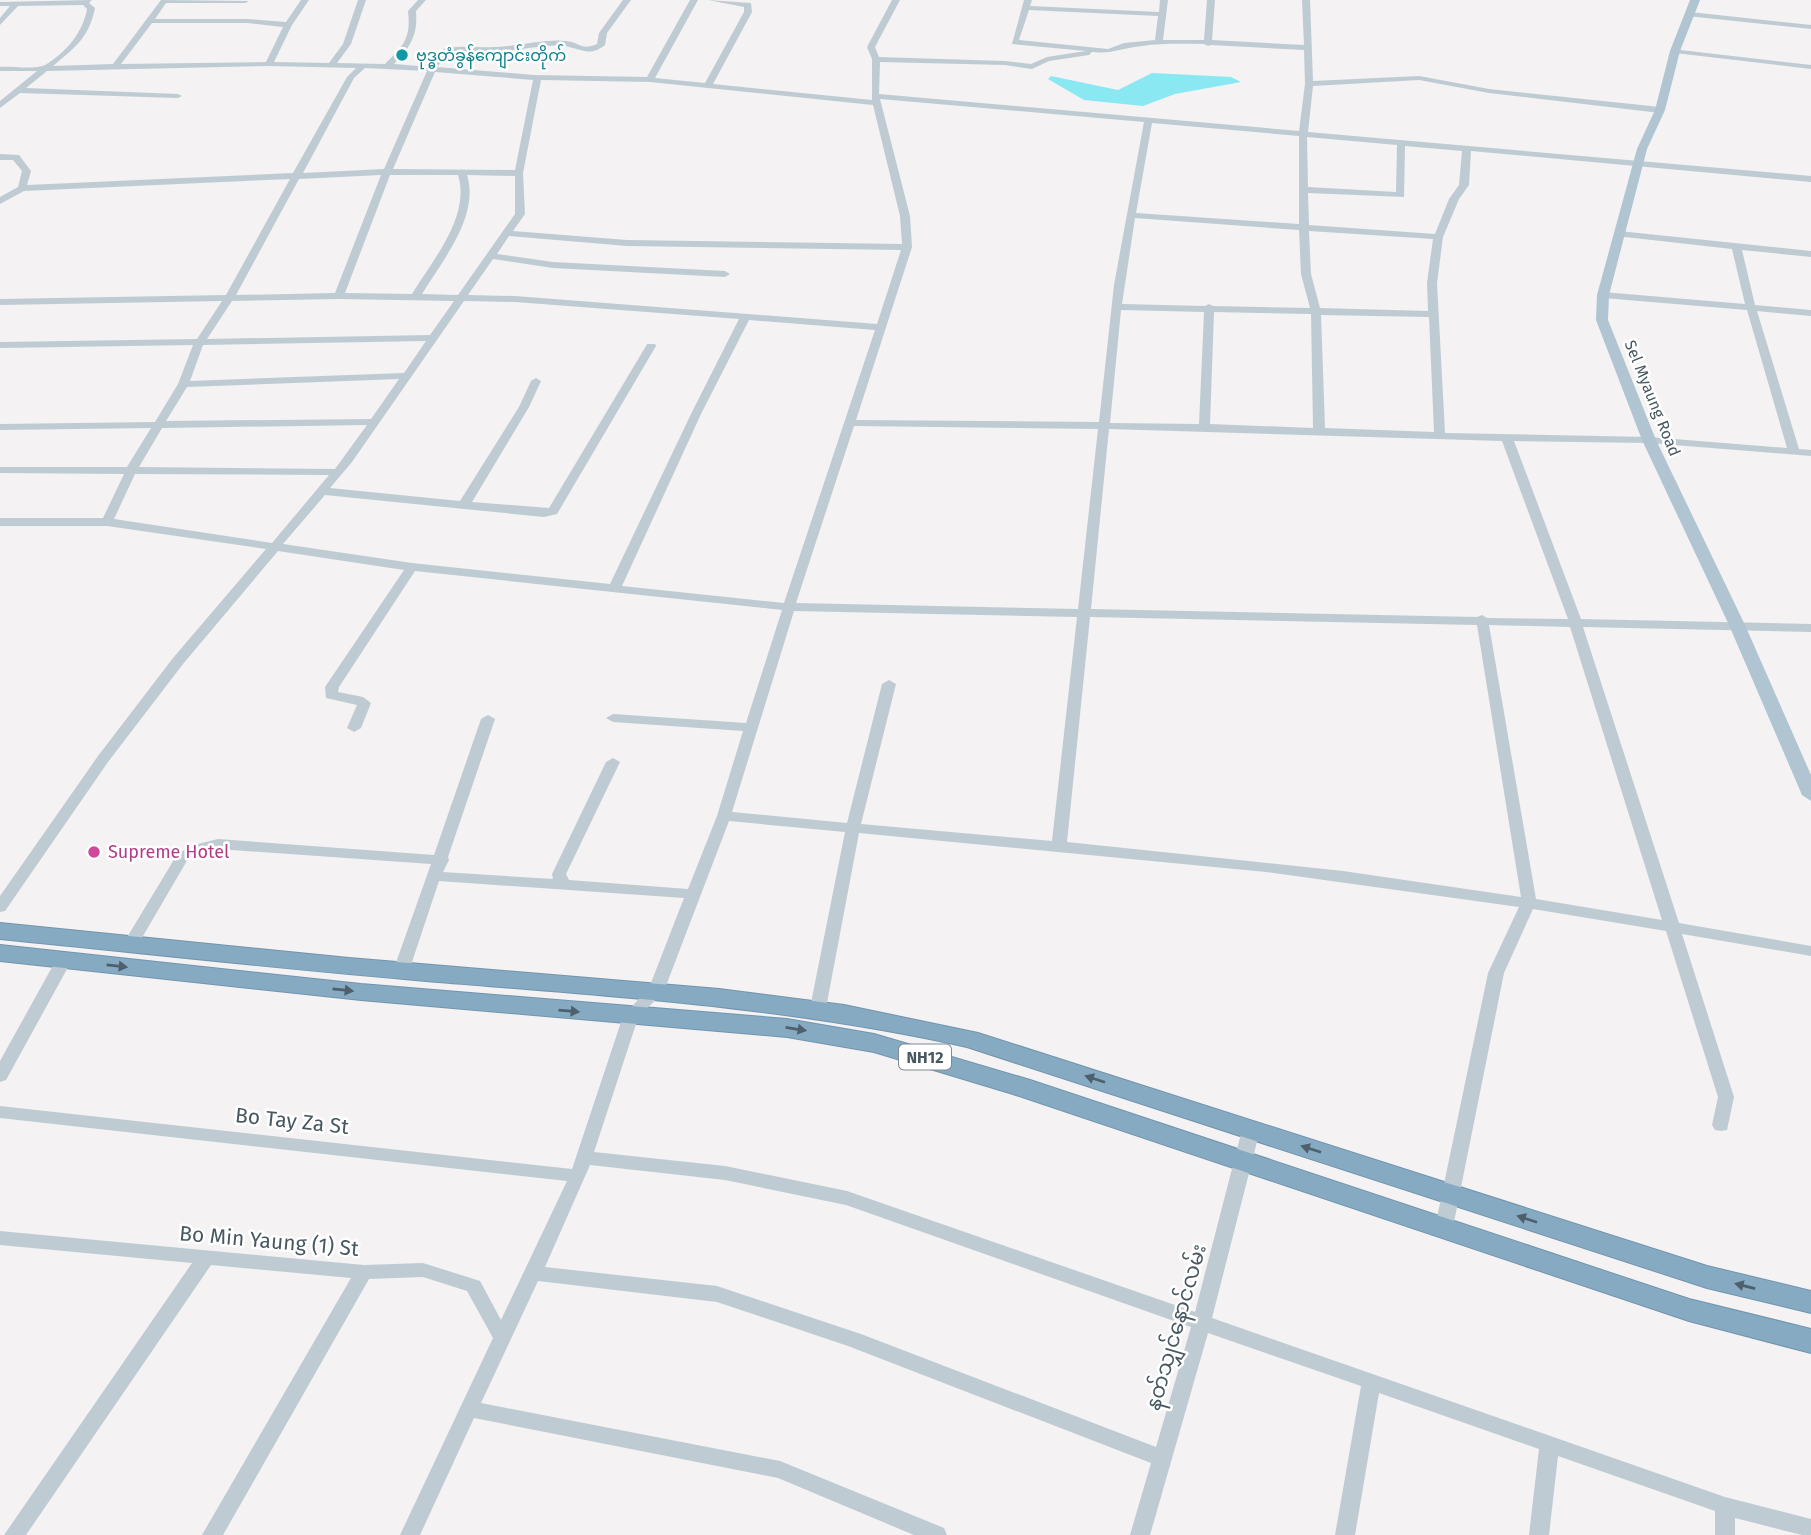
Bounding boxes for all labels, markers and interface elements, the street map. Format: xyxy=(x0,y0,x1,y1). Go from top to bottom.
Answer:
place label: ဗုဒ္ဓတံခွန်ကျောင်းတိုက် xyxy=(416,44,566,70)
marker: ဗုဒ္ဓတံခွန်ကျောင်းတိုက် xyxy=(394,47,410,63)
street label: Sel Myaung Road xyxy=(1621,337,1684,459)
place label: Supreme Hotel xyxy=(108,841,229,863)
marker: Supreme Hotel xyxy=(86,844,102,860)
one-way arrow xyxy=(106,960,128,971)
one-way arrow xyxy=(332,984,354,995)
one-way arrow xyxy=(559,1006,581,1017)
one-way arrow xyxy=(785,1024,807,1035)
road number: NH12 xyxy=(899,1044,951,1070)
one-way arrow xyxy=(1084,1073,1105,1084)
street label: Bo Tay Za St xyxy=(234,1102,350,1140)
one-way arrow xyxy=(1300,1143,1321,1154)
one-way arrow xyxy=(1517,1213,1538,1224)
street label: Bo Min Yaung (1) St xyxy=(178,1220,360,1262)
street label: နတ်သျှင်နောင်လမ်း xyxy=(1137,1240,1216,1414)
one-way arrow xyxy=(1734,1280,1756,1291)

